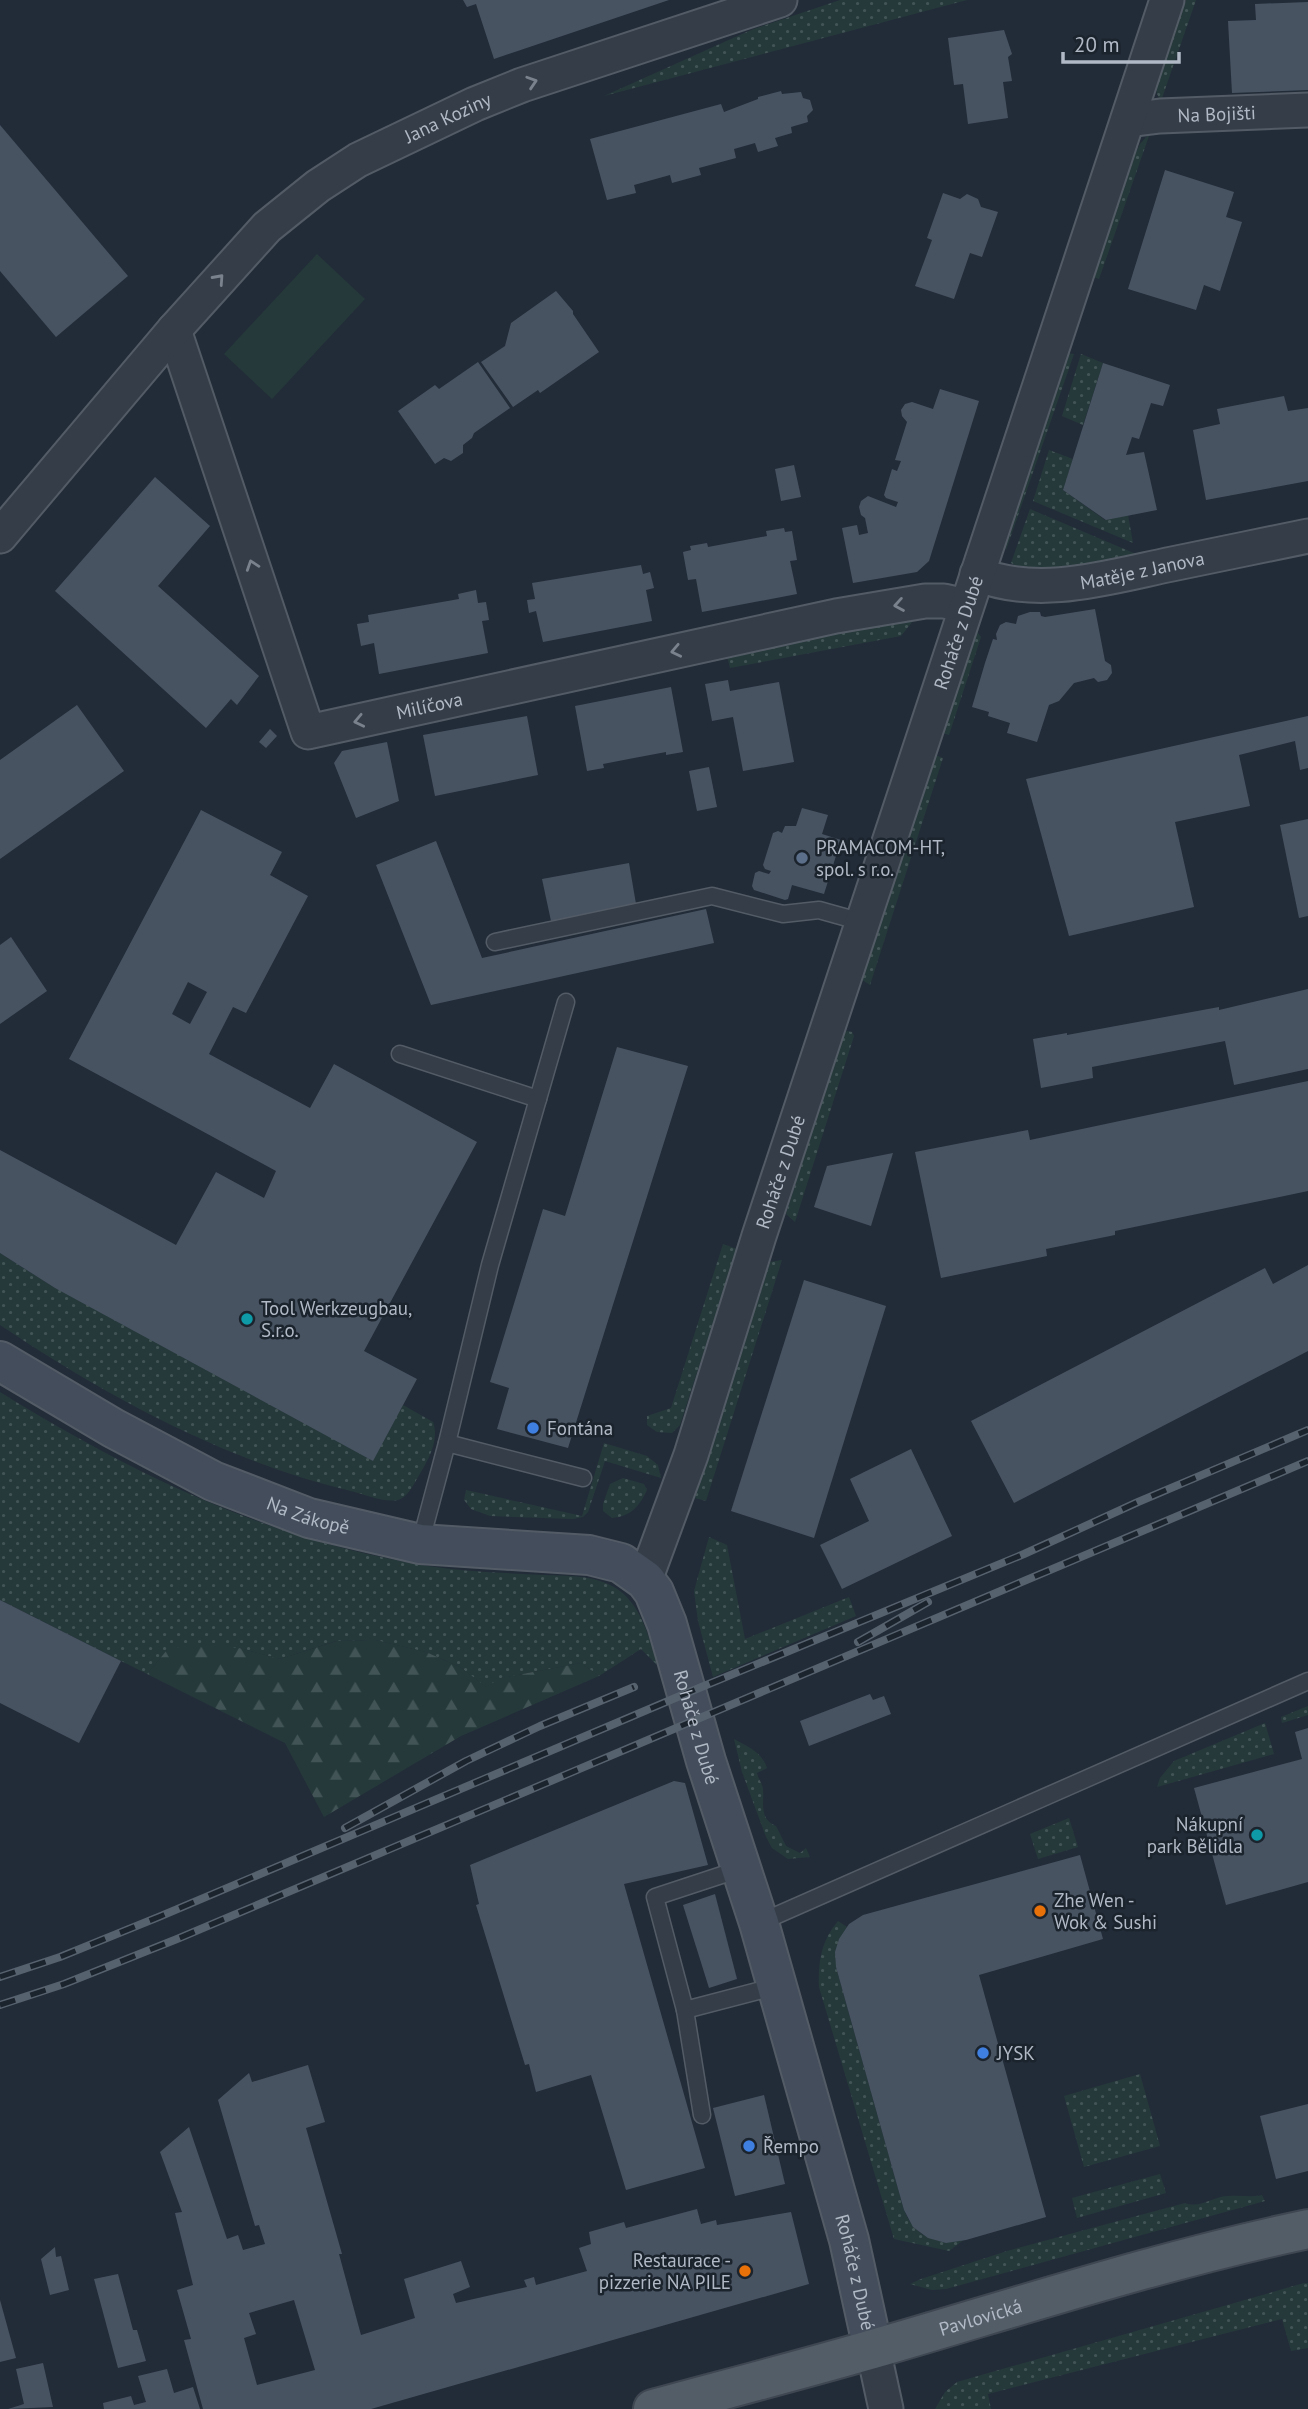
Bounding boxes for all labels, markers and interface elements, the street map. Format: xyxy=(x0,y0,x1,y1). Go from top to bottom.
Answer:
scale bar xyxy=(1063,21,1178,65)
text: 20 m xyxy=(1074,31,1120,58)
one-way arrow xyxy=(525,76,537,90)
street label: Jana Koziny xyxy=(400,87,495,148)
street label: Na Bojišti xyxy=(1177,100,1256,127)
one-way arrow xyxy=(211,274,224,287)
street label: Matěje z Janova xyxy=(1078,546,1207,594)
one-way arrow xyxy=(246,560,260,572)
street label: Roháče z Dubé xyxy=(928,573,988,693)
one-way arrow xyxy=(893,597,905,612)
one-way arrow xyxy=(670,642,682,657)
street label: Milíčova xyxy=(394,686,465,724)
one-way arrow xyxy=(353,713,365,727)
place label: PRAMACOM-HT, spol. s r.o. xyxy=(816,835,945,881)
marker: PRAMACOM-HT, spol. s r.o. xyxy=(794,850,810,866)
street label: Roháče z Dubé xyxy=(750,1112,810,1232)
place label: Tool Werkzeugbau, S.r.o. xyxy=(261,1296,412,1342)
marker: Tool Werkzeugbau, S.r.o. xyxy=(239,1311,255,1327)
place label: Fontána xyxy=(547,1416,613,1440)
marker: Fontána xyxy=(525,1420,541,1436)
street label: Na Zákopě xyxy=(263,1491,352,1539)
street label: Roháče z Dubé xyxy=(669,1667,725,1788)
place label: Nákupní park Bělidla xyxy=(1147,1812,1243,1858)
marker: Nákupní park Bělidla xyxy=(1249,1827,1265,1843)
place label: Zhe Wen - Wok & Sushi xyxy=(1054,1888,1157,1934)
marker: Zhe Wen - Wok & Sushi xyxy=(1032,1903,1048,1919)
place label: JYSK xyxy=(996,2041,1035,2065)
marker: JYSK xyxy=(975,2045,991,2061)
place label: Řempo xyxy=(763,2134,819,2158)
marker: Řempo xyxy=(741,2138,757,2154)
street label: Roháče z Dubé xyxy=(830,2211,881,2332)
place label: Restaurace - pizzerie NA PILE xyxy=(599,2248,731,2294)
marker: Restaurace - pizzerie NA PILE xyxy=(737,2263,753,2279)
street label: Pavlovická xyxy=(936,2293,1025,2341)

